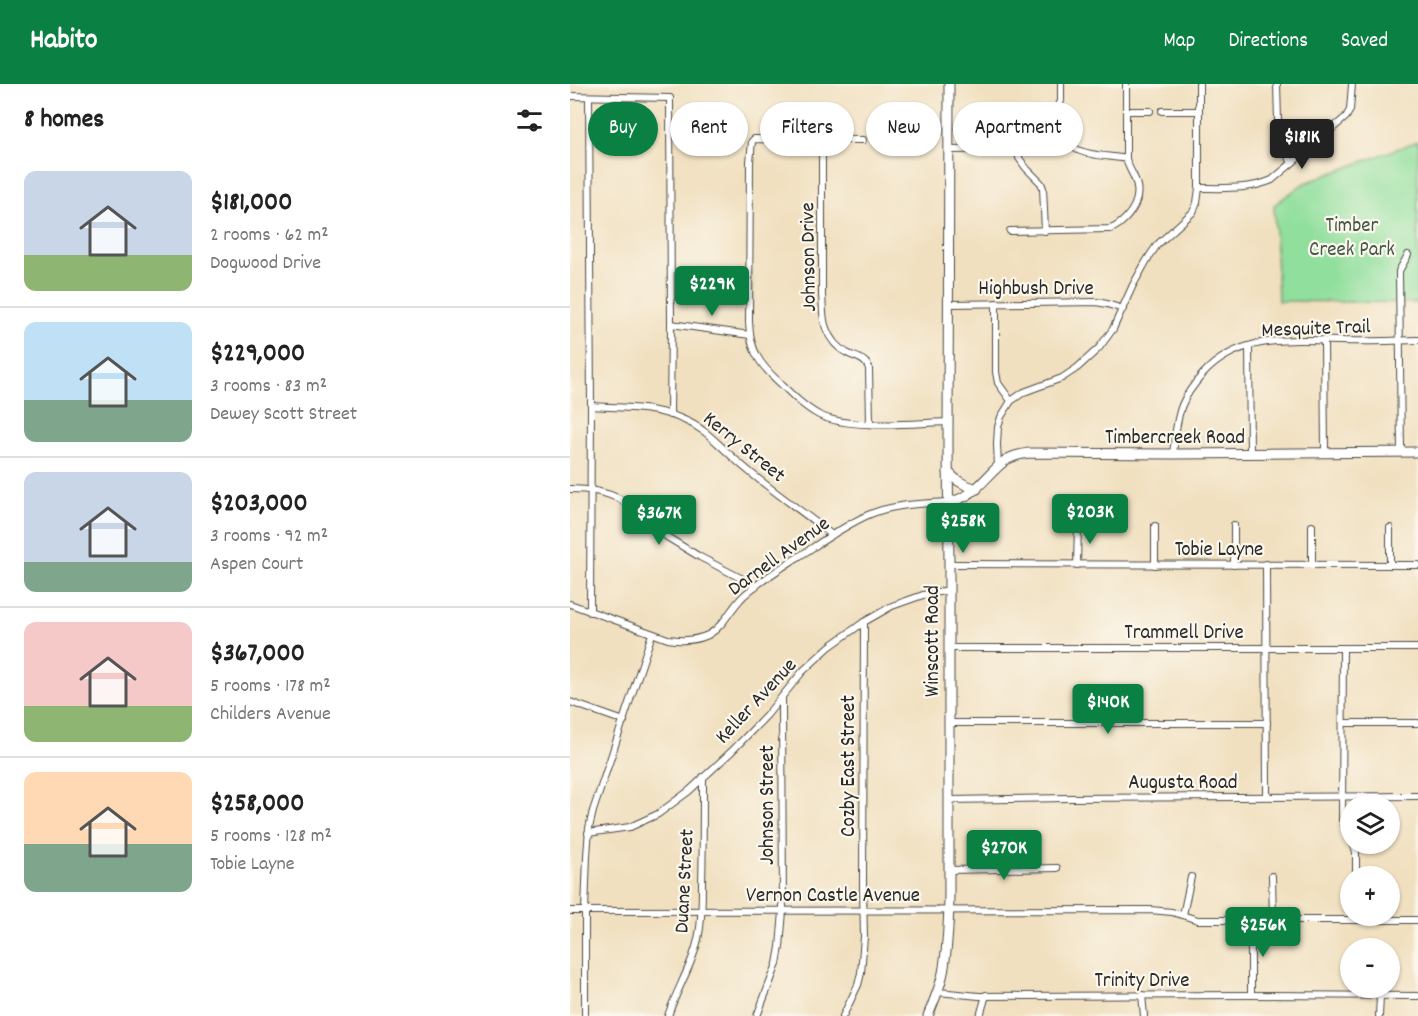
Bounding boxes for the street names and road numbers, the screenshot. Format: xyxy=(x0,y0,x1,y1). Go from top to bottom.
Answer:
street label: Johnson Drive xyxy=(794,202,826,312)
street label: Highbush Drive xyxy=(978,275,1094,305)
street label: Mesquite Trail xyxy=(1261,313,1371,347)
street label: Kerry Street xyxy=(695,406,791,491)
street label: Timbercreek Road xyxy=(1105,424,1245,454)
street label: Darnell Avenue xyxy=(723,510,837,605)
street label: Tobie Layne xyxy=(1175,536,1263,566)
street label: Winscott Road xyxy=(919,585,949,697)
street label: Trammell Drive xyxy=(1124,619,1244,649)
street label: Keller Avenue xyxy=(709,652,805,752)
street label: Cozby East Street xyxy=(835,695,865,837)
street label: Johnson Street xyxy=(754,745,784,865)
street label: Augusta Road xyxy=(1128,769,1238,799)
street label: Duane Street xyxy=(668,828,704,934)
street label: Vernon Castle Avenue xyxy=(746,882,920,912)
street label: Trinity Drive xyxy=(1094,967,1190,997)

